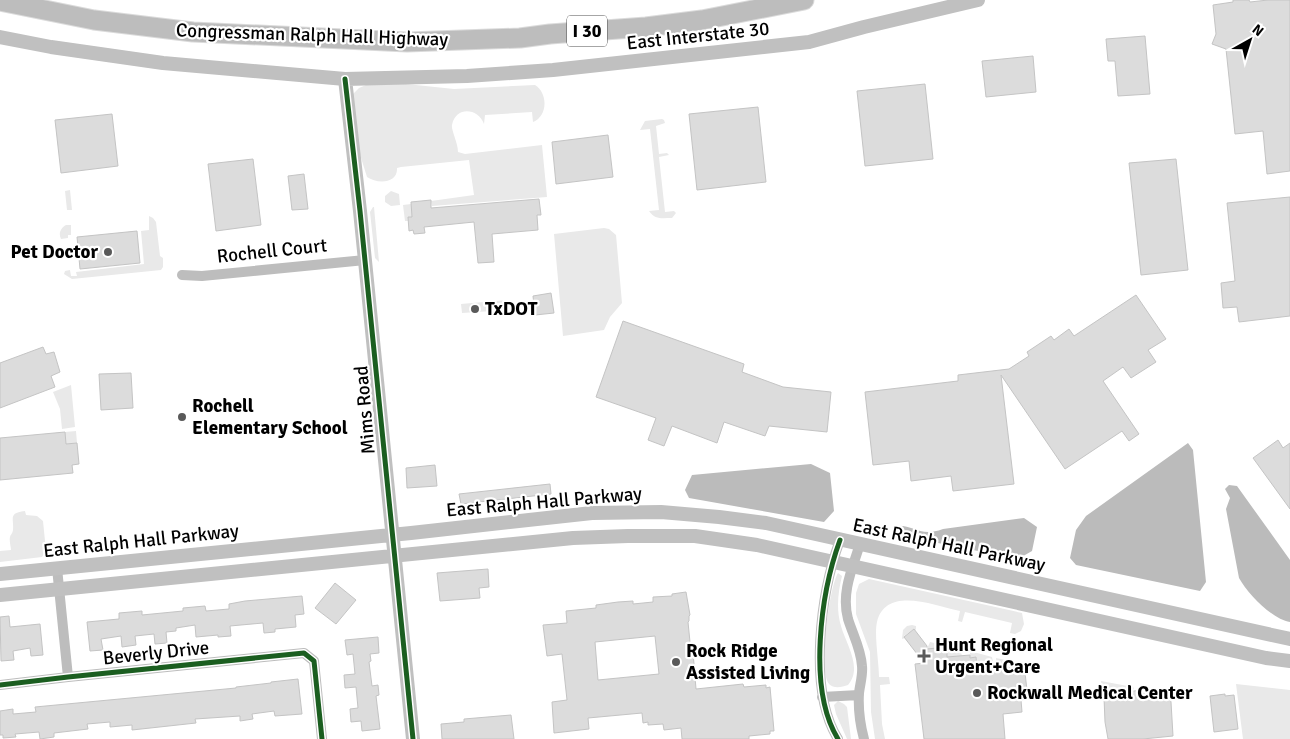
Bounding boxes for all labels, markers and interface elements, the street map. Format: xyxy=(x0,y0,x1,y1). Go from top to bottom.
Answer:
north arrow xyxy=(1225,15,1275,65)
road number: I 30 xyxy=(567,16,607,46)
street label: East Interstate 30 xyxy=(625,17,771,55)
street label: Congressman Ralph Hall Highway xyxy=(176,18,449,52)
text: N xyxy=(1249,21,1267,40)
street label: Rochell Court xyxy=(216,233,329,269)
place label: Pet Doctor xyxy=(10,240,98,264)
marker: Pet Doctor xyxy=(102,246,114,258)
place label: TxDOT xyxy=(485,297,538,321)
marker: TxDOT xyxy=(469,303,481,315)
street label: Mims Road xyxy=(349,365,381,455)
place label: Rochell Elementary School xyxy=(192,394,348,440)
marker: Rochell Elementary School xyxy=(176,411,188,423)
street label: East Ralph Hall Parkway xyxy=(445,481,643,523)
street label: East Ralph Hall Parkway xyxy=(850,513,1048,577)
street label: East Ralph Hall Parkway xyxy=(42,519,240,563)
place label: Hunt Regional Urgent+Care xyxy=(935,633,1053,679)
street label: Beverly Drive xyxy=(102,635,210,671)
place label: Rock Ridge Assisted Living xyxy=(686,639,810,685)
marker: Hunt Regional Urgent+Care xyxy=(917,649,931,663)
marker: Rock Ridge Assisted Living xyxy=(670,656,682,668)
place label: Rockwall Medical Center xyxy=(987,681,1193,705)
marker: Rockwall Medical Center xyxy=(971,687,983,699)

